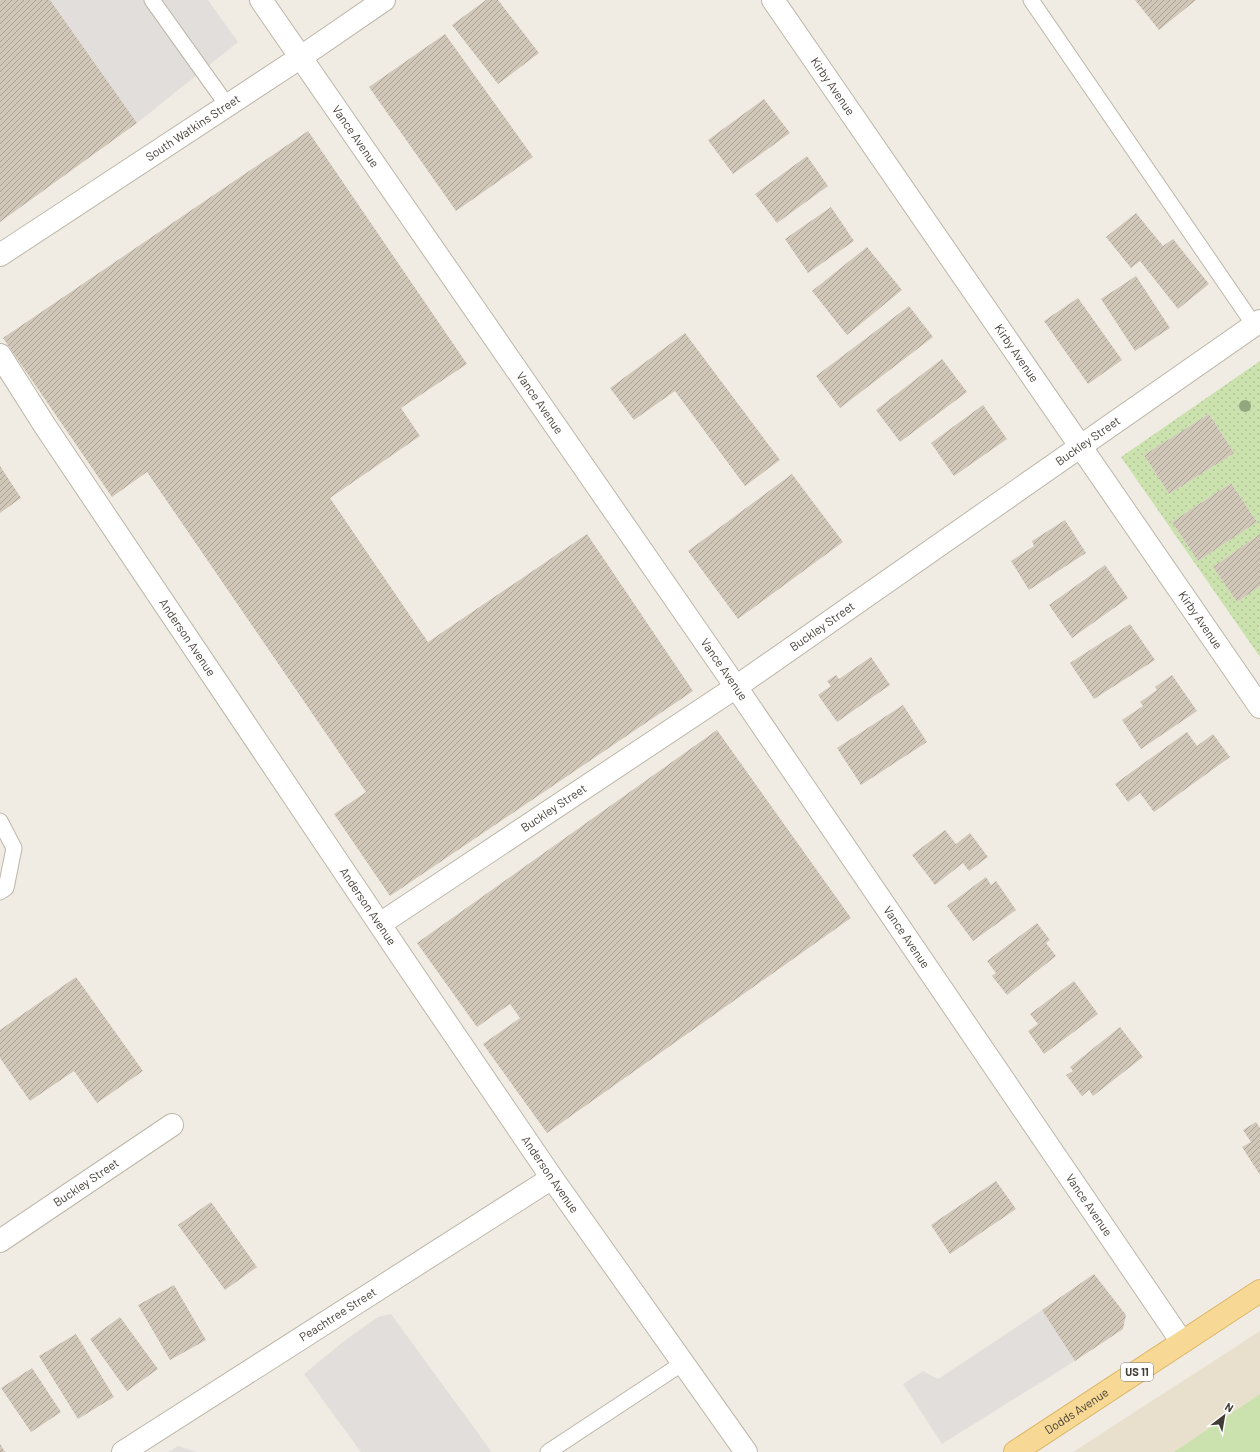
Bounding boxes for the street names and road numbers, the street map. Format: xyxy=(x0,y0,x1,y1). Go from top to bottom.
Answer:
street label: Kirby Avenue xyxy=(809,54,858,118)
street label: South Watkins Street xyxy=(143,91,242,163)
street label: Vance Avenue xyxy=(330,102,383,170)
street label: Kirby Avenue xyxy=(992,321,1042,384)
street label: Vance Avenue xyxy=(514,369,567,436)
street label: Buckley Street xyxy=(1052,413,1122,468)
street label: Kirby Avenue xyxy=(1176,588,1226,651)
street label: Anderson Avenue xyxy=(157,596,219,678)
street label: Buckley Street xyxy=(787,598,857,653)
street label: Vance Avenue xyxy=(698,635,751,703)
street label: Buckley Street xyxy=(518,781,589,834)
street label: Anderson Avenue xyxy=(338,865,400,947)
street label: Vance Avenue xyxy=(881,903,933,970)
street label: Anderson Avenue xyxy=(519,1133,582,1215)
street label: Buckley Street xyxy=(50,1155,121,1209)
street label: Vance Avenue xyxy=(1063,1171,1116,1238)
street label: Peachtree Street xyxy=(296,1284,379,1344)
road number: US 11 xyxy=(1121,1363,1153,1381)
street label: Dodds Avenue xyxy=(1042,1385,1111,1437)

